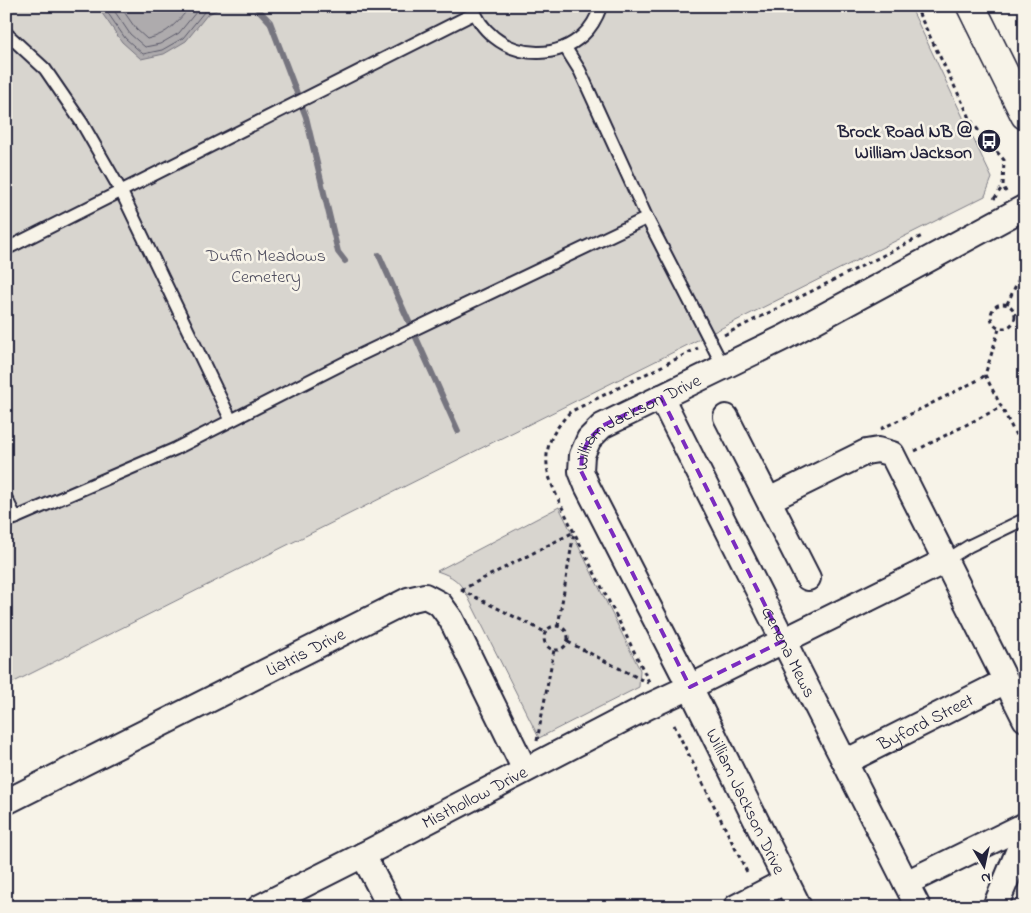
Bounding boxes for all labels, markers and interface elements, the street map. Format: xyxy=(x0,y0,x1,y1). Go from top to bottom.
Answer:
place label: Brock Road NB @ William Jackson xyxy=(836,120,972,167)
bus stop icon: Brock Road NB @ William Jackson xyxy=(976,128,1002,154)
park label: Duffin Meadows Cemetery xyxy=(205,244,326,291)
street label: William Jackson Drive xyxy=(570,368,707,471)
street label: Genena Mews xyxy=(753,602,821,703)
street label: Liatris Drive xyxy=(262,622,351,684)
street label: Byford Street xyxy=(873,688,979,759)
street label: William Jackson Drive xyxy=(698,725,791,880)
street label: Misthollow Drive xyxy=(418,760,534,837)
north arrow xyxy=(958,840,1008,890)
text: N xyxy=(979,866,992,888)

